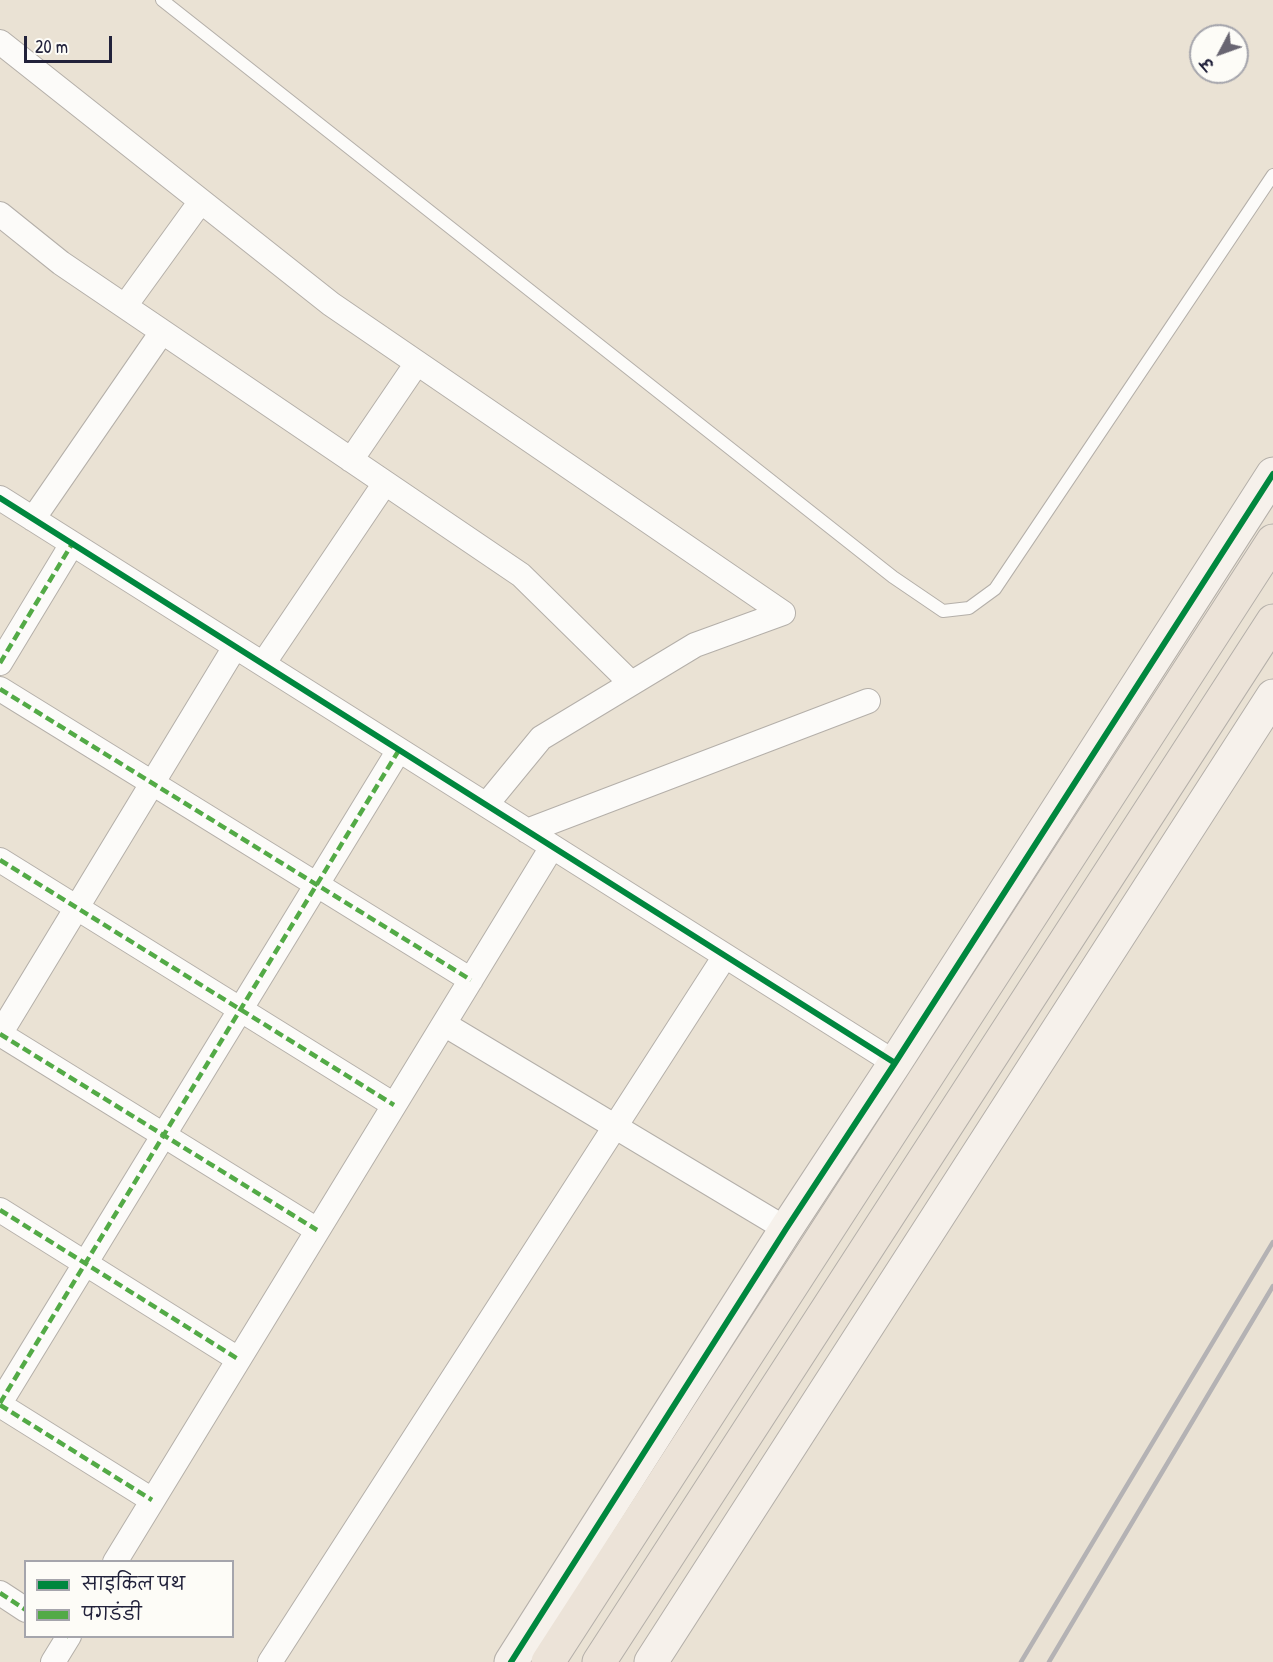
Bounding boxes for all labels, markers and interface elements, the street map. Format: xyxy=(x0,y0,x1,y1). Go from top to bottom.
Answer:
scale bar xyxy=(27,24,116,62)
north arrow xyxy=(1189,24,1249,84)
text: 20 m xyxy=(35,34,68,59)
text: उ xyxy=(1195,53,1219,76)
legend xyxy=(24,1560,234,1638)
text: साइकिल पथ xyxy=(82,1571,185,1596)
text: पगडंडी xyxy=(82,1601,142,1626)

